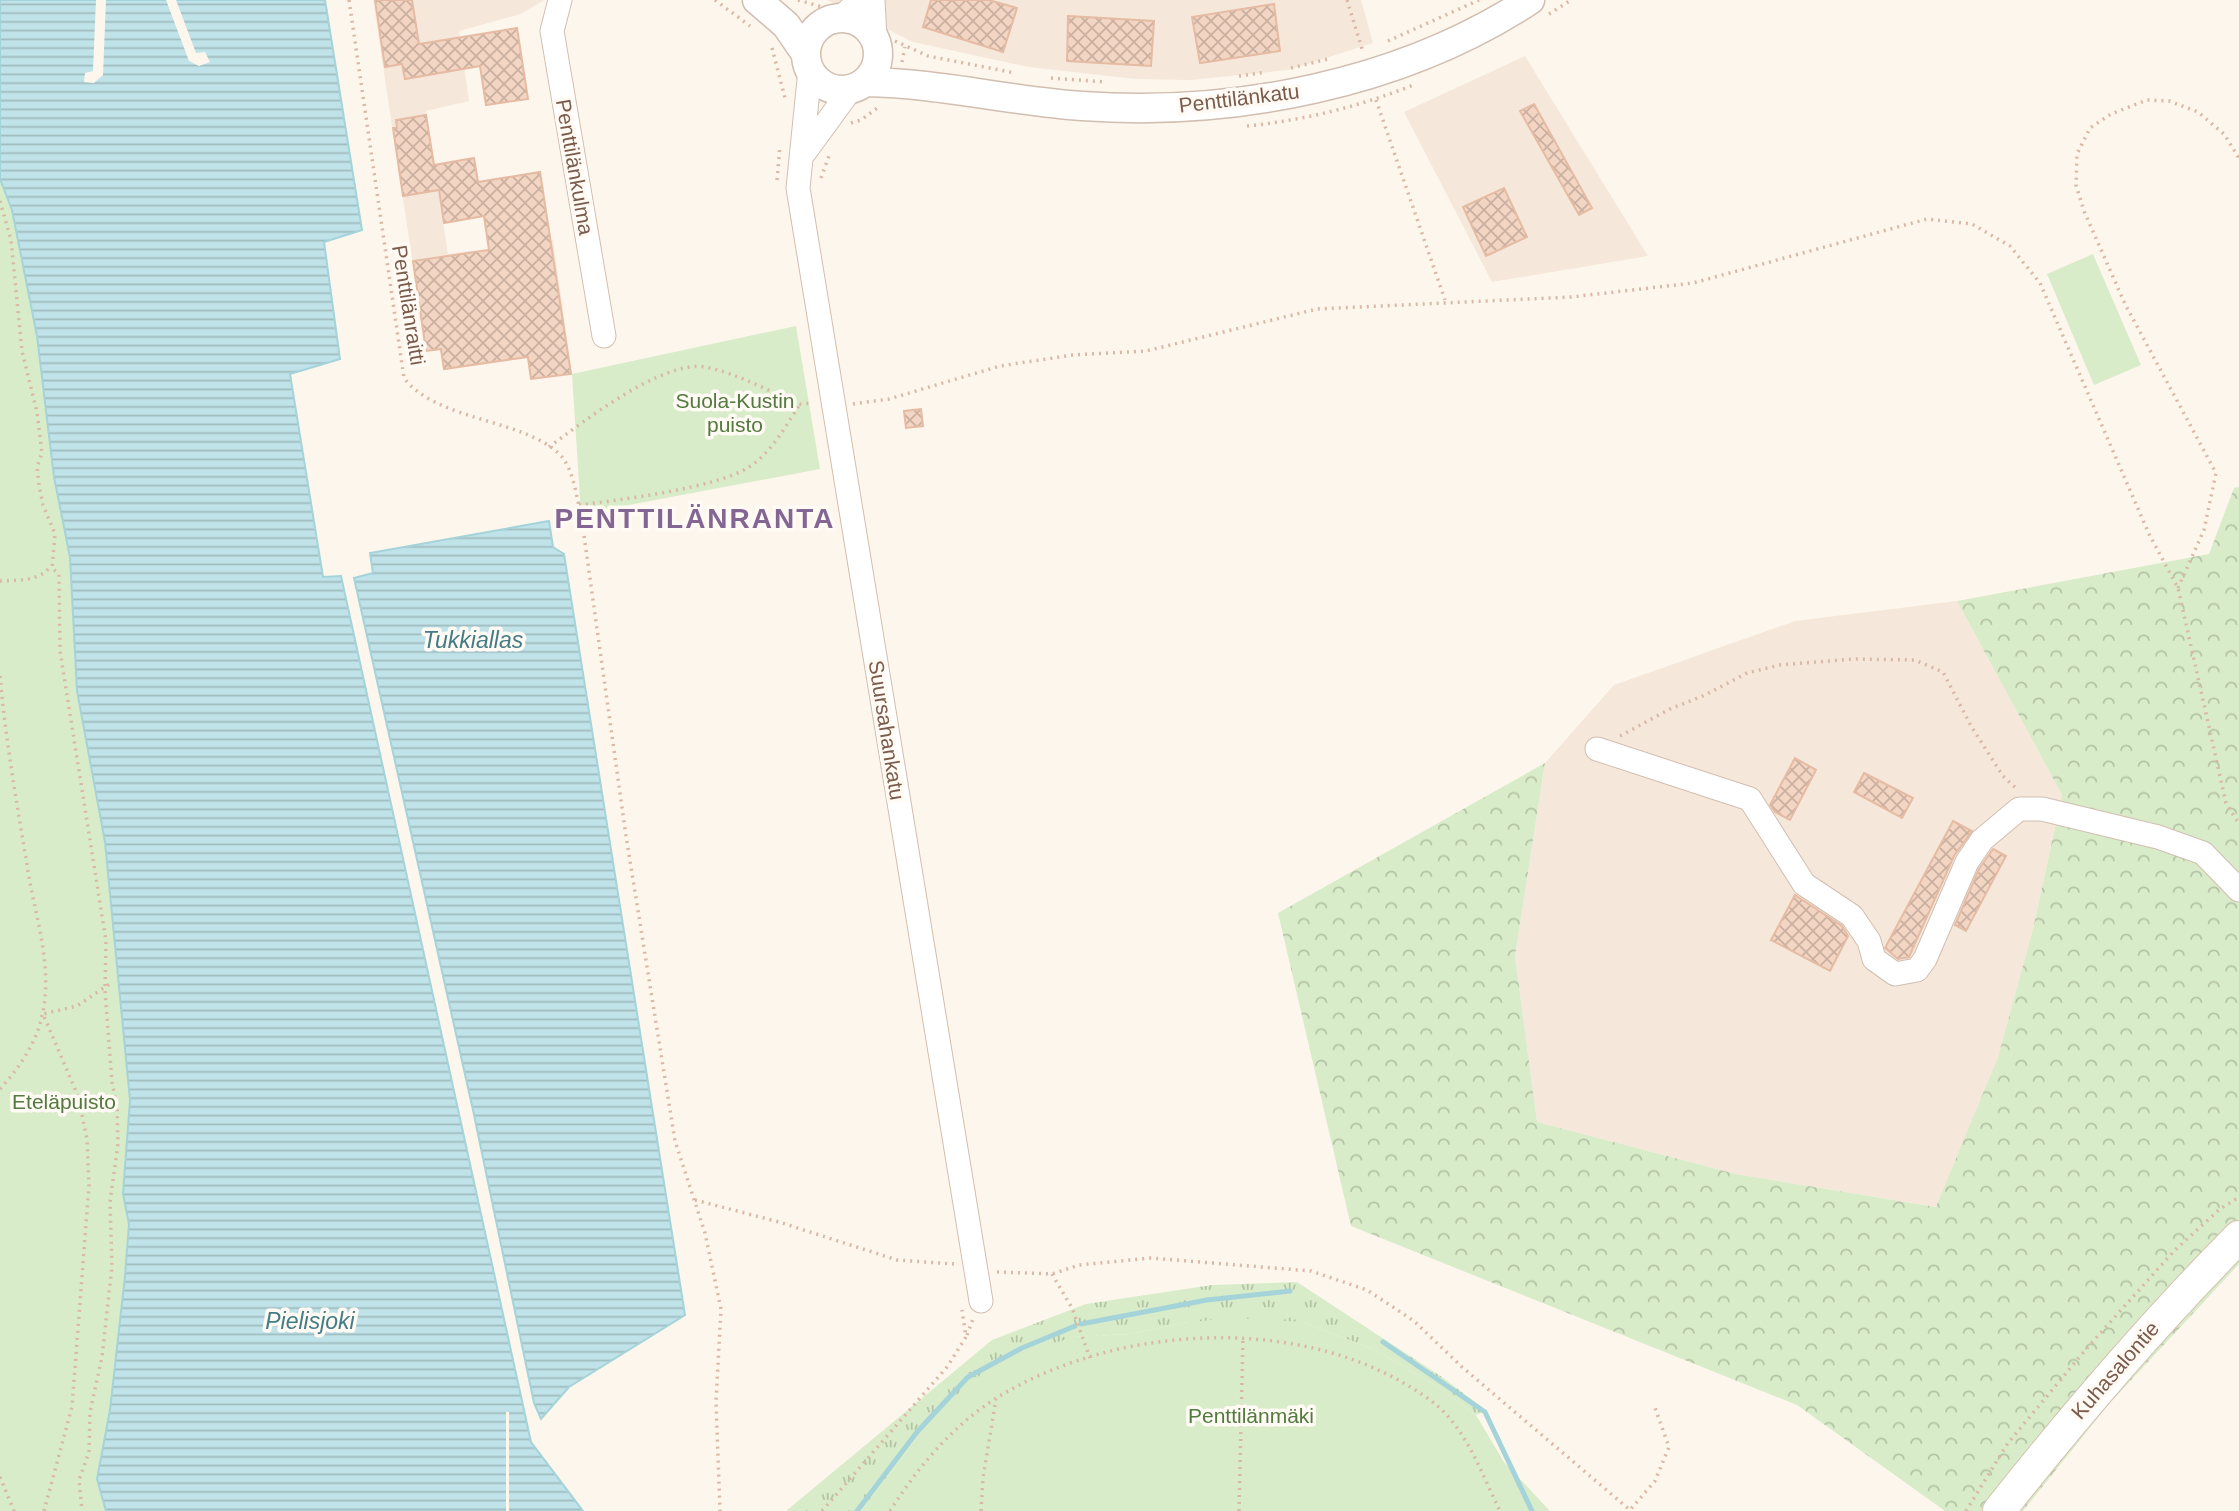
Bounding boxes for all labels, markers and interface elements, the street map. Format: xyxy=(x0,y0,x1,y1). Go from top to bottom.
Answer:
street label: Penttilänkatu xyxy=(1177,79,1301,117)
street label: Penttilänkulma xyxy=(552,97,598,237)
street label: Penttilänraitti xyxy=(388,243,430,367)
park label: Suola-Kustin puisto xyxy=(675,389,795,436)
district label: PENTTILÄNRANTA xyxy=(554,503,836,534)
water label: Tukkiallas xyxy=(423,627,524,653)
street label: Suursahankatu xyxy=(865,658,909,802)
park label: Eteläpuisto xyxy=(12,1090,116,1113)
water label: Pielisjoki xyxy=(265,1308,356,1334)
street label: Kuhasalontie xyxy=(2066,1317,2164,1423)
park label: Penttilänmäki xyxy=(1188,1404,1314,1427)

